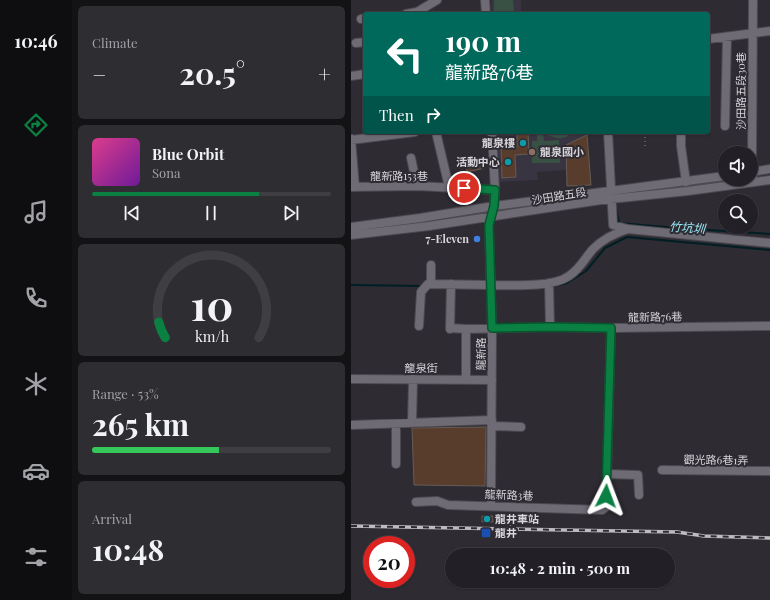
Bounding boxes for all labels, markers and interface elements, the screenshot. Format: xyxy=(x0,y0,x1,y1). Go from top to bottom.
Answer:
text: 190 m xyxy=(445,22,521,59)
icon: left xyxy=(379,28,431,80)
text: 10:46 xyxy=(14,29,58,53)
text: Climate xyxy=(92,34,138,51)
street label: 沙田路五段30巷 xyxy=(733,52,748,130)
text: 20.5° xyxy=(179,53,245,93)
text: − xyxy=(92,59,106,89)
text: + xyxy=(318,59,331,89)
text: 龍新路76巷 xyxy=(445,60,534,84)
icon: right xyxy=(422,104,444,126)
text: Then xyxy=(379,105,414,125)
icon: directions xyxy=(22,111,50,139)
place label: 龍泉樓 xyxy=(482,135,515,150)
marker: 龍泉樓 xyxy=(518,138,528,148)
text: Blue Orbit xyxy=(152,144,224,164)
place label: 龍泉國小 xyxy=(540,144,584,159)
map controls xyxy=(718,146,758,234)
button: sound xyxy=(718,146,758,186)
marker: 龍泉國小 xyxy=(527,147,537,157)
place label: 活動中心 xyxy=(456,154,500,169)
marker: 活動中心 xyxy=(503,157,513,167)
text: Sona xyxy=(152,164,180,181)
street label: 龍新路153巷 xyxy=(370,168,428,183)
pin xyxy=(447,171,481,205)
icon: arrive xyxy=(453,177,475,199)
street label: 沙田路五段 xyxy=(531,184,587,207)
button: search xyxy=(718,194,758,234)
icon: music xyxy=(22,198,50,226)
icon: previous xyxy=(121,202,143,224)
icon: pause xyxy=(200,202,222,224)
icon: next xyxy=(280,202,302,224)
water label: 竹坑圳 xyxy=(669,218,708,236)
place label: 7-Eleven xyxy=(426,231,469,246)
marker: 7-Eleven xyxy=(472,234,482,244)
text: 10 xyxy=(190,276,233,331)
icon: phone xyxy=(22,284,50,312)
street label: 龍新路76巷 xyxy=(628,309,682,324)
text: km/h xyxy=(194,327,229,346)
street label: 龍新路 xyxy=(473,337,488,371)
street label: 龍泉街 xyxy=(405,360,438,375)
icon: climate xyxy=(22,370,50,398)
text: Range · 53% xyxy=(92,385,159,402)
text: 265 km xyxy=(92,404,189,444)
street label: 觀光路6巷1弄 xyxy=(683,451,749,468)
icon: car xyxy=(22,457,50,485)
position arrow xyxy=(585,475,627,517)
street label: 龍新路3巷 xyxy=(484,486,534,503)
text: Arrival xyxy=(92,510,132,527)
place label: 龍井車站 xyxy=(495,511,539,526)
marker: 龍井車站 xyxy=(482,514,492,524)
place label: 龍井 xyxy=(495,525,517,540)
marker: 龍井 xyxy=(480,527,492,539)
text: 10:48 xyxy=(92,529,164,569)
speed limit sign: 20 xyxy=(363,536,415,588)
icon: filters xyxy=(22,543,50,571)
text: 10:48 · 2 min · 500 m xyxy=(490,558,630,578)

